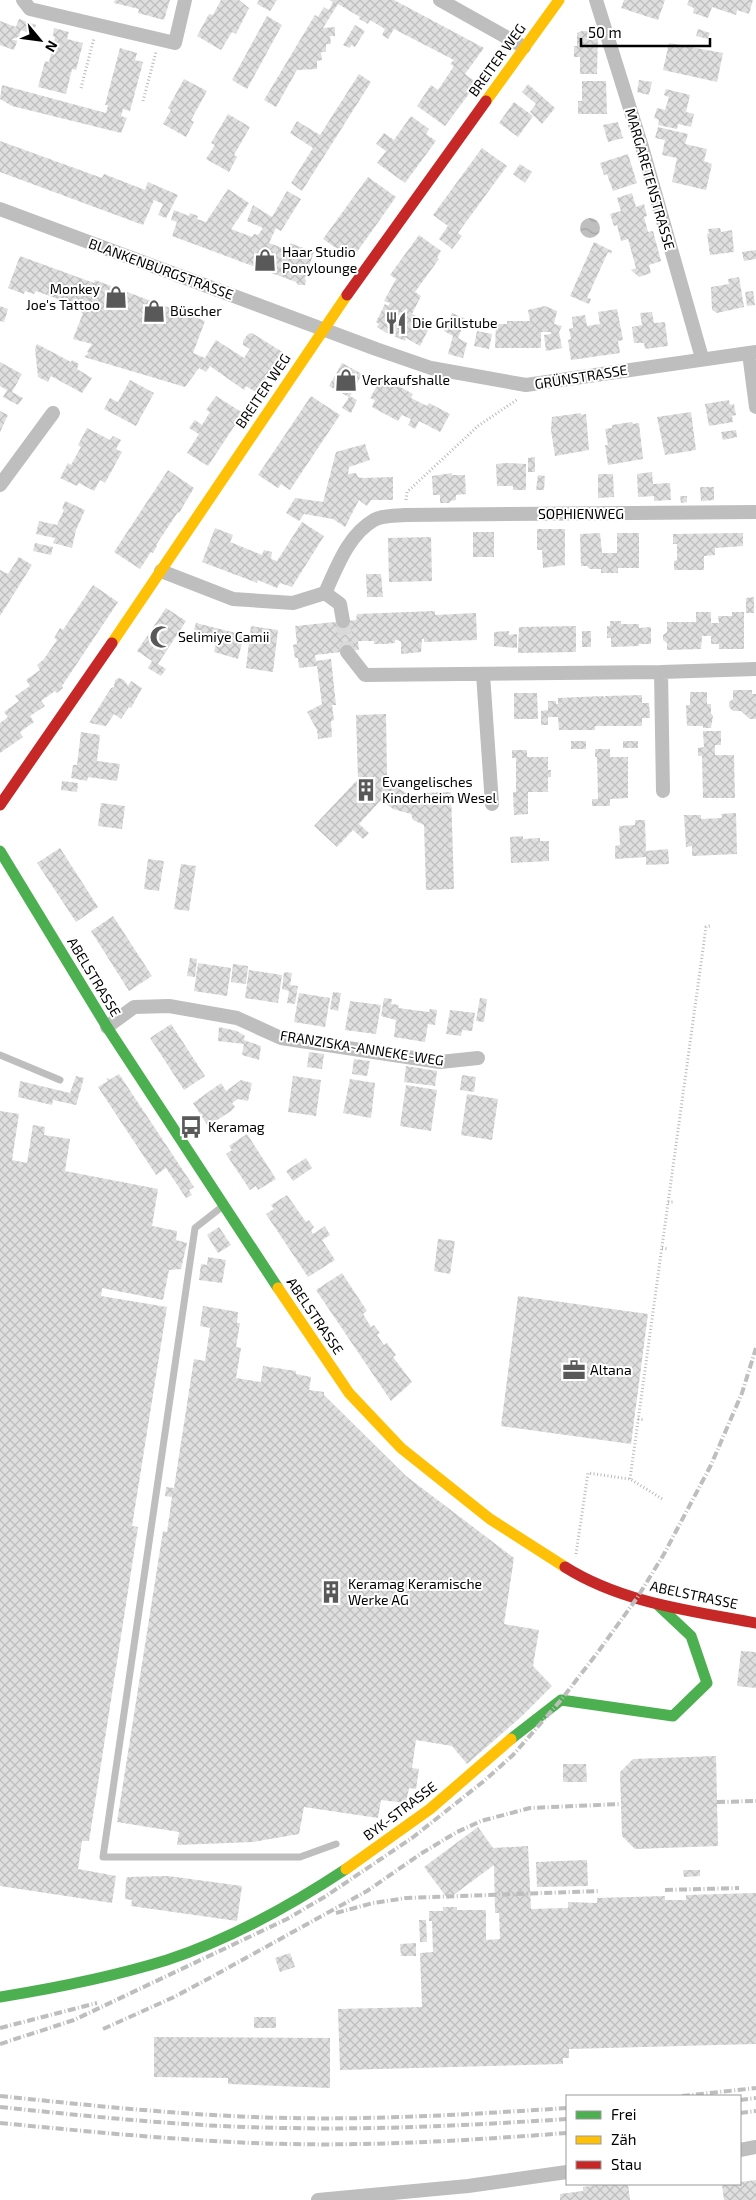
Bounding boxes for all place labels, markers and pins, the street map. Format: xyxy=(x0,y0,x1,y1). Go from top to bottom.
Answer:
place label: Haar Studio Ponylounge xyxy=(282,243,357,276)
shop icon: Haar Studio Ponylounge xyxy=(252,247,278,273)
place label: Monkey Joe's Tattoo xyxy=(26,280,101,313)
shop icon: Monkey Joe's Tattoo xyxy=(103,284,129,310)
shop icon: Büscher xyxy=(141,298,167,324)
place label: Büscher xyxy=(170,302,222,319)
restaurant icon: Die Grillstube xyxy=(383,310,409,336)
place label: Die Grillstube xyxy=(412,314,498,331)
shop icon: Verkaufshalle xyxy=(333,367,359,393)
place label: Verkaufshalle xyxy=(362,371,450,388)
mosque icon: Selimiye Camii xyxy=(148,624,174,650)
place label: Selimiye Camii xyxy=(178,628,270,645)
place label: Evangelisches Kinderheim Wesel xyxy=(382,773,498,806)
building icon: Evangelisches Kinderheim Wesel xyxy=(353,777,379,803)
bus stop icon: Keramag xyxy=(178,1114,204,1140)
place label: Keramag xyxy=(208,1118,265,1135)
office icon: Altana xyxy=(561,1357,587,1383)
place label: Altana xyxy=(590,1361,632,1378)
place label: Keramag Keramische Werke AG xyxy=(348,1575,482,1608)
building icon: Keramag Keramische Werke AG xyxy=(318,1579,344,1605)

